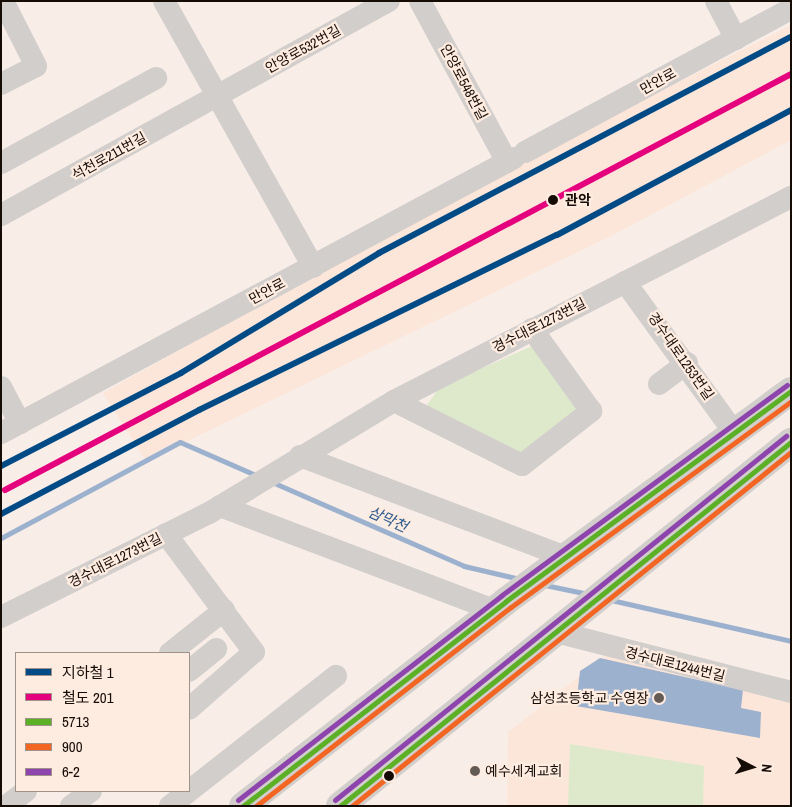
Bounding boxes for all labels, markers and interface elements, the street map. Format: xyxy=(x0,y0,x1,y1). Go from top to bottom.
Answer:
street label: 안양로532번길 xyxy=(262,21,344,77)
street label: 안양로548번길 xyxy=(437,41,491,123)
street label: 만안로 xyxy=(637,64,679,98)
street label: 석천로211번길 xyxy=(69,129,149,183)
marker: 관악 xyxy=(545,192,561,208)
place label: 관악 xyxy=(565,192,591,208)
street label: 만안로 xyxy=(246,275,288,307)
street label: 경수대로1273번길 xyxy=(489,294,589,356)
street label: 경수대로1253번길 xyxy=(645,309,717,403)
water label: 삼막천 xyxy=(365,502,411,536)
street label: 경수대로1273번길 xyxy=(65,529,165,591)
street label: 경수대로1244번길 xyxy=(623,643,727,685)
legend xyxy=(15,652,190,792)
text: 지하철 1 xyxy=(62,662,114,683)
text: 철도 201 xyxy=(62,687,114,708)
place label: 삼성초등학교 수영장 xyxy=(530,690,649,706)
marker: 삼성초등학교 수영장 xyxy=(653,692,665,704)
text: 5713 xyxy=(62,711,89,732)
text: 900 xyxy=(62,736,83,757)
north arrow xyxy=(727,742,777,792)
text: 6-2 xyxy=(62,761,80,782)
place label: 예수세계교회 xyxy=(485,763,562,779)
text: N xyxy=(758,763,776,773)
marker: 예수세계교회 xyxy=(469,765,481,777)
unlabelled marker xyxy=(384,771,394,781)

